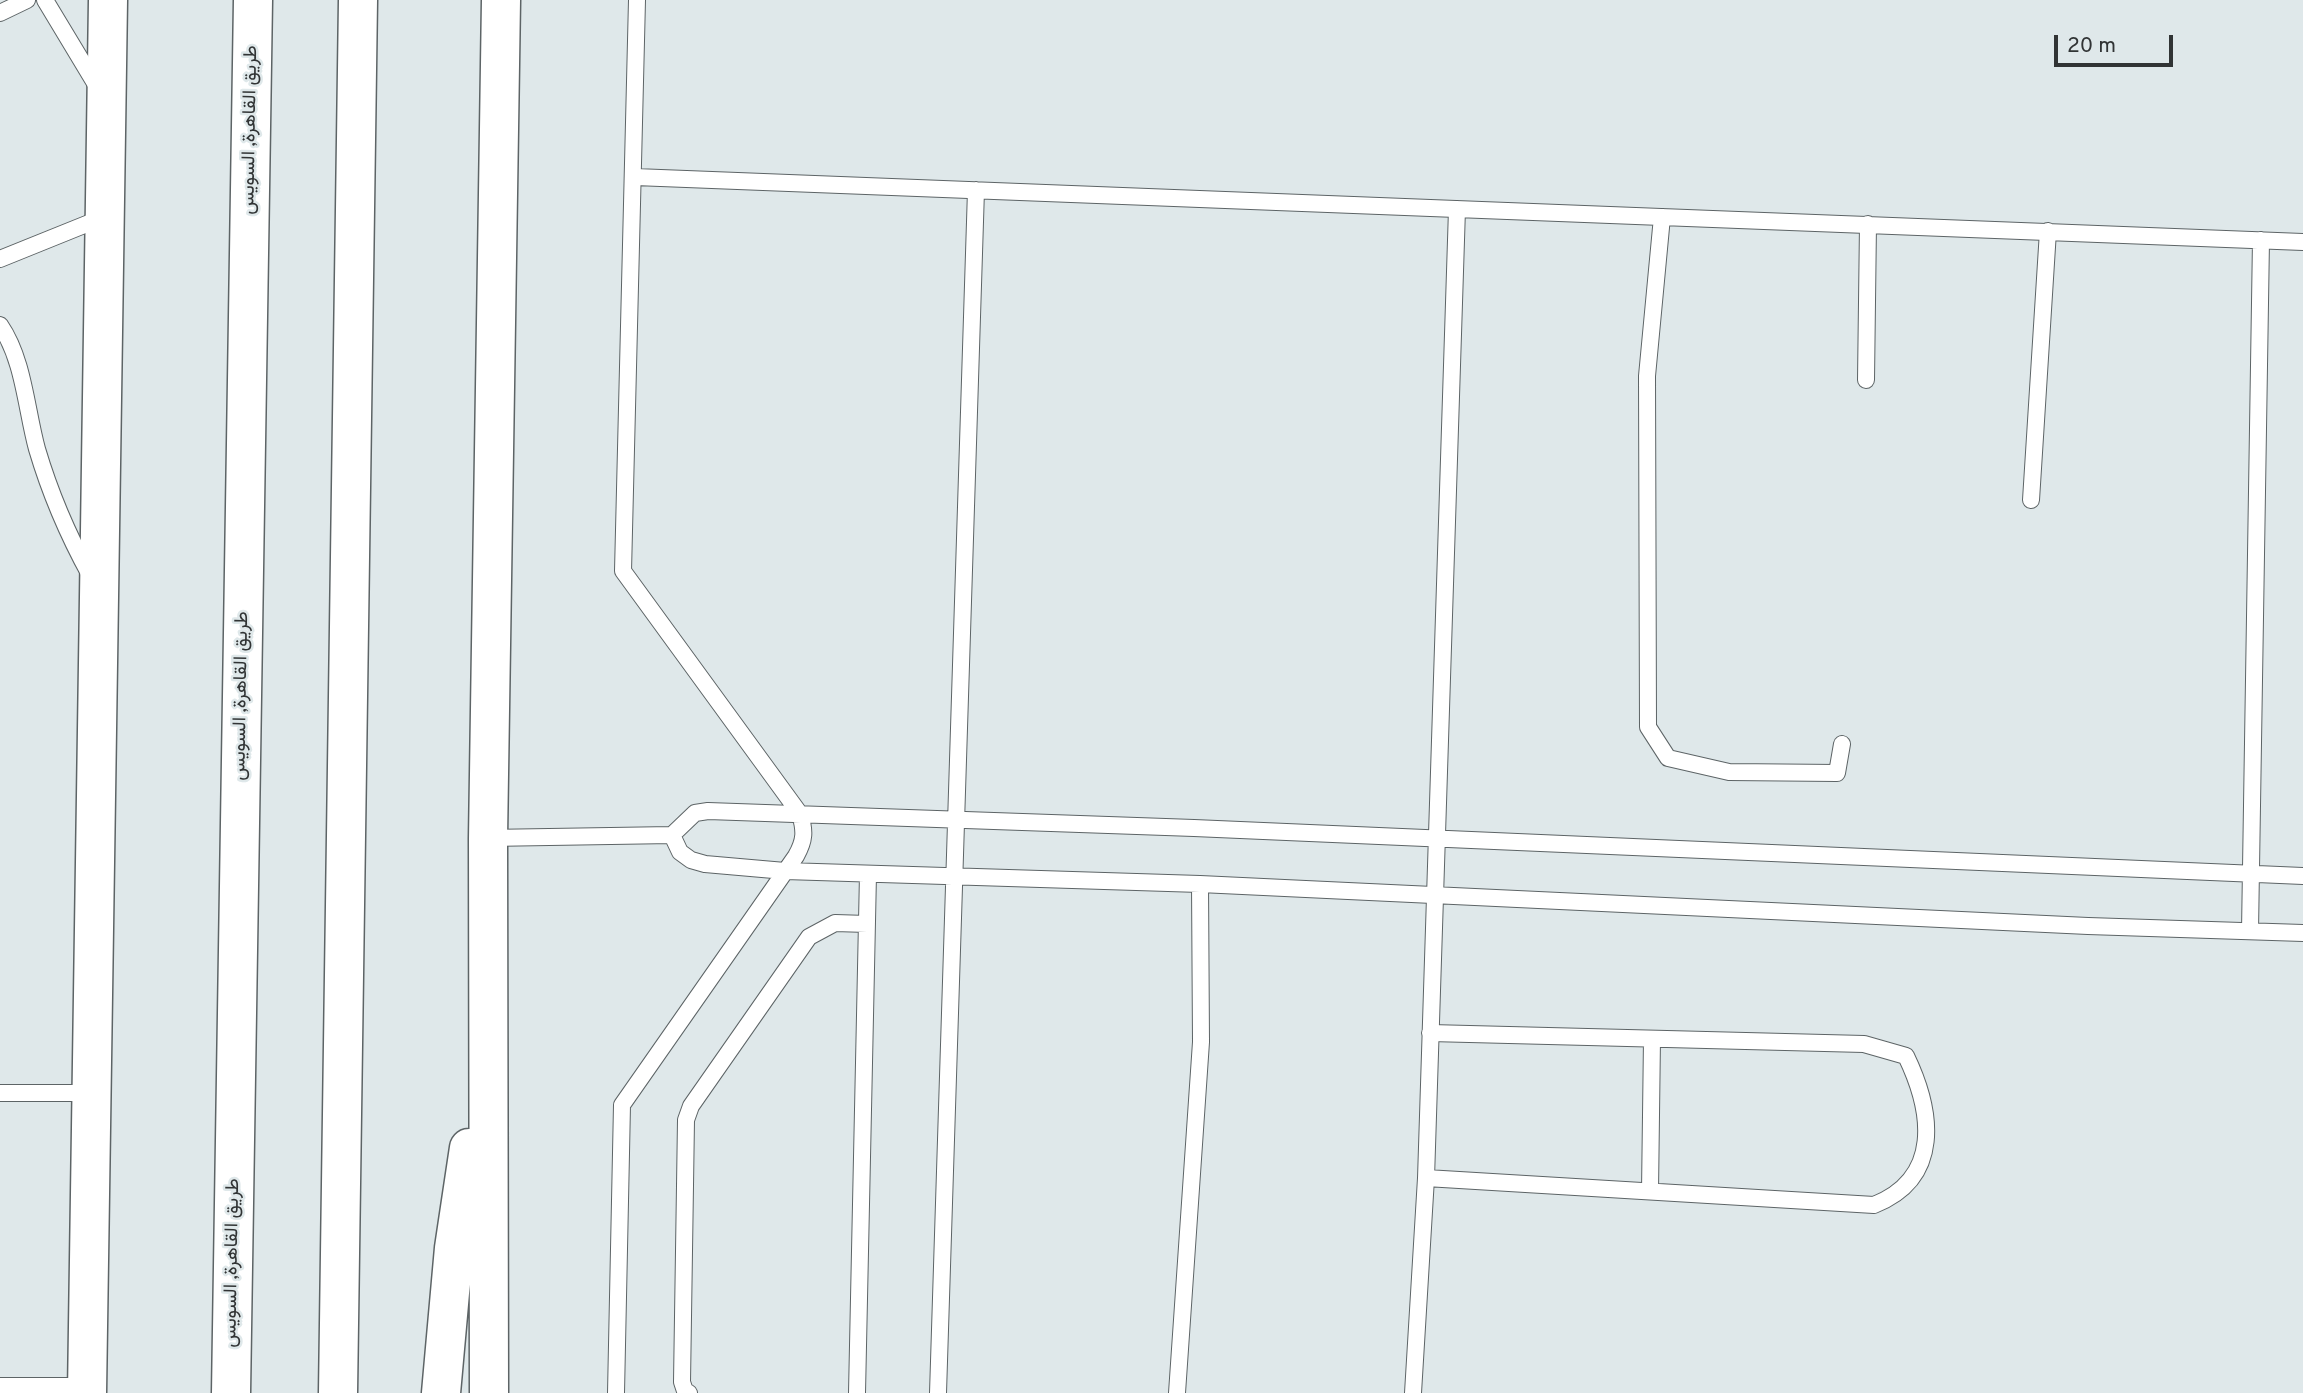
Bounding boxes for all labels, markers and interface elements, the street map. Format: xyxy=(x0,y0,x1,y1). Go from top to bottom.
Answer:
scale bar xyxy=(2058,21,2177,65)
text: 20 m xyxy=(2067,33,2116,60)
street label: طريق القاهرة, السويس xyxy=(238,45,264,215)
street label: طريق القاهرة, السويس xyxy=(229,611,255,781)
street label: طريق القاهرة, السويس xyxy=(220,1178,246,1348)

